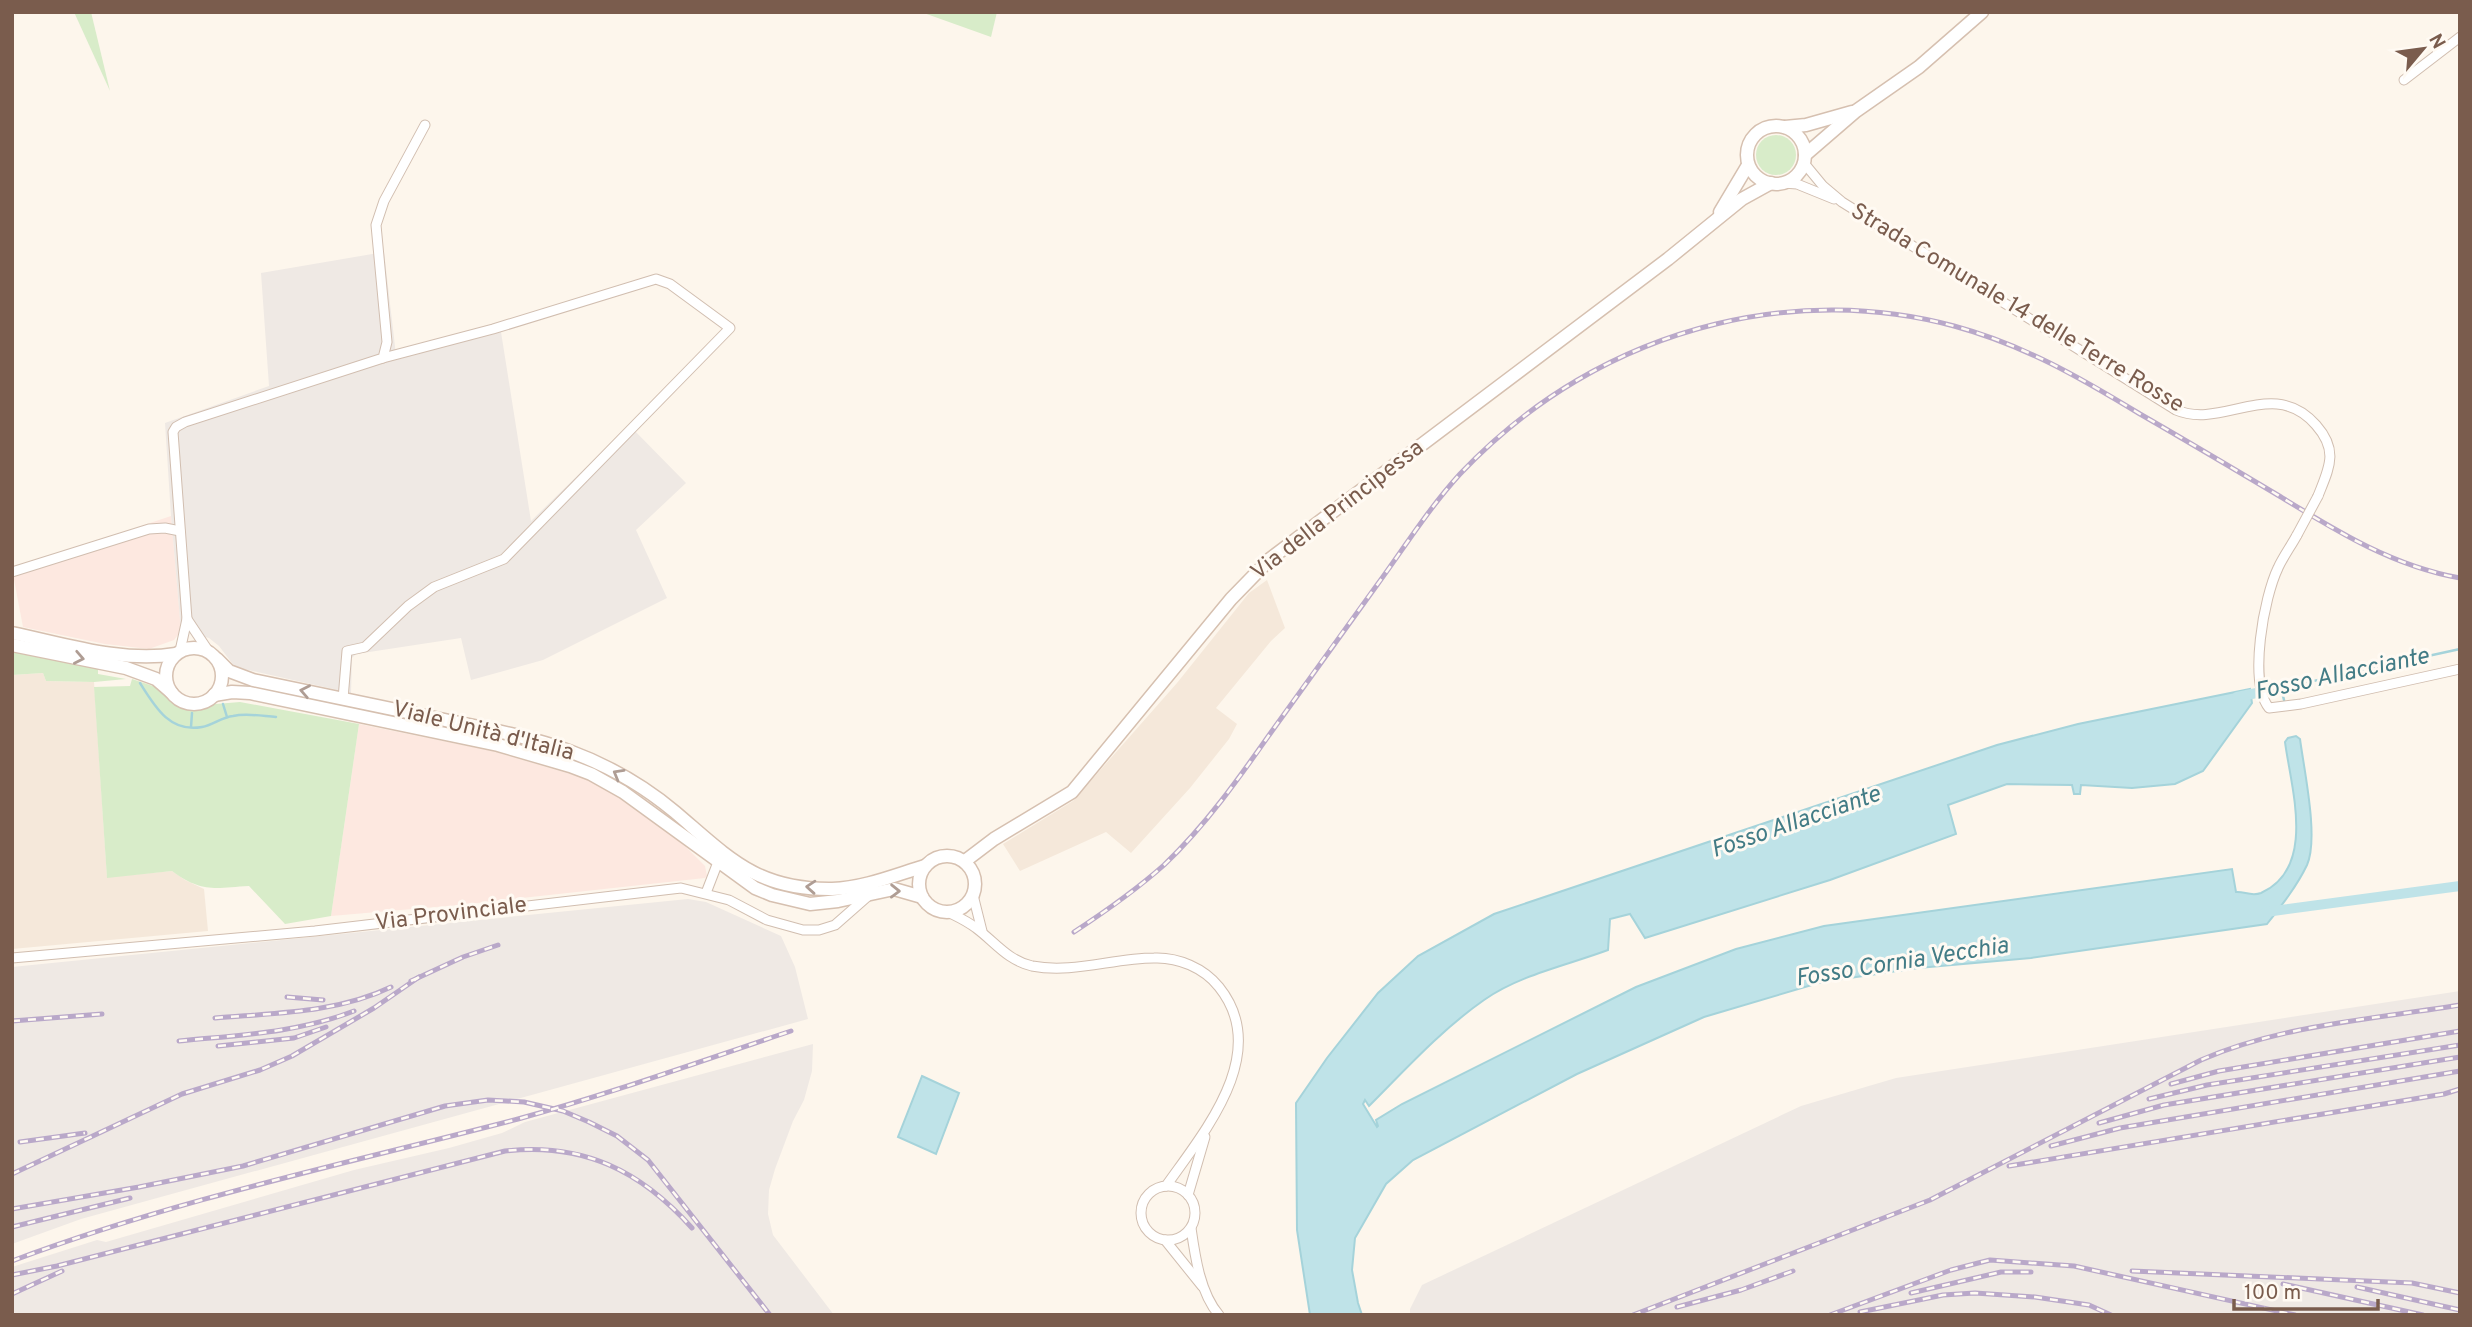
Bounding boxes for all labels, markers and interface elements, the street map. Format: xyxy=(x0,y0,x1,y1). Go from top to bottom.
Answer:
north arrow xyxy=(2388,14,2458,84)
text: N xyxy=(2422,30,2450,54)
street label: Strada Comunale 14 delle Terre Rosse xyxy=(1845,198,2189,420)
street label: Via della Principessa xyxy=(1246,434,1430,588)
water label: Fosso Allacciante xyxy=(2252,642,2432,708)
one-way arrow xyxy=(73,650,85,665)
one-way arrow xyxy=(299,684,311,699)
street label: Viale Unità d'Italia xyxy=(389,695,577,769)
one-way arrow xyxy=(613,769,626,782)
water label: Fosso Allacciante xyxy=(1707,780,1885,866)
one-way arrow xyxy=(805,880,816,895)
one-way arrow xyxy=(890,883,901,899)
street label: Via Provinciale xyxy=(373,891,529,939)
water label: Fosso Cornia Vecchia xyxy=(1793,931,2011,995)
scale bar xyxy=(2234,1268,2378,1312)
text: 100 m xyxy=(2244,1280,2301,1307)

